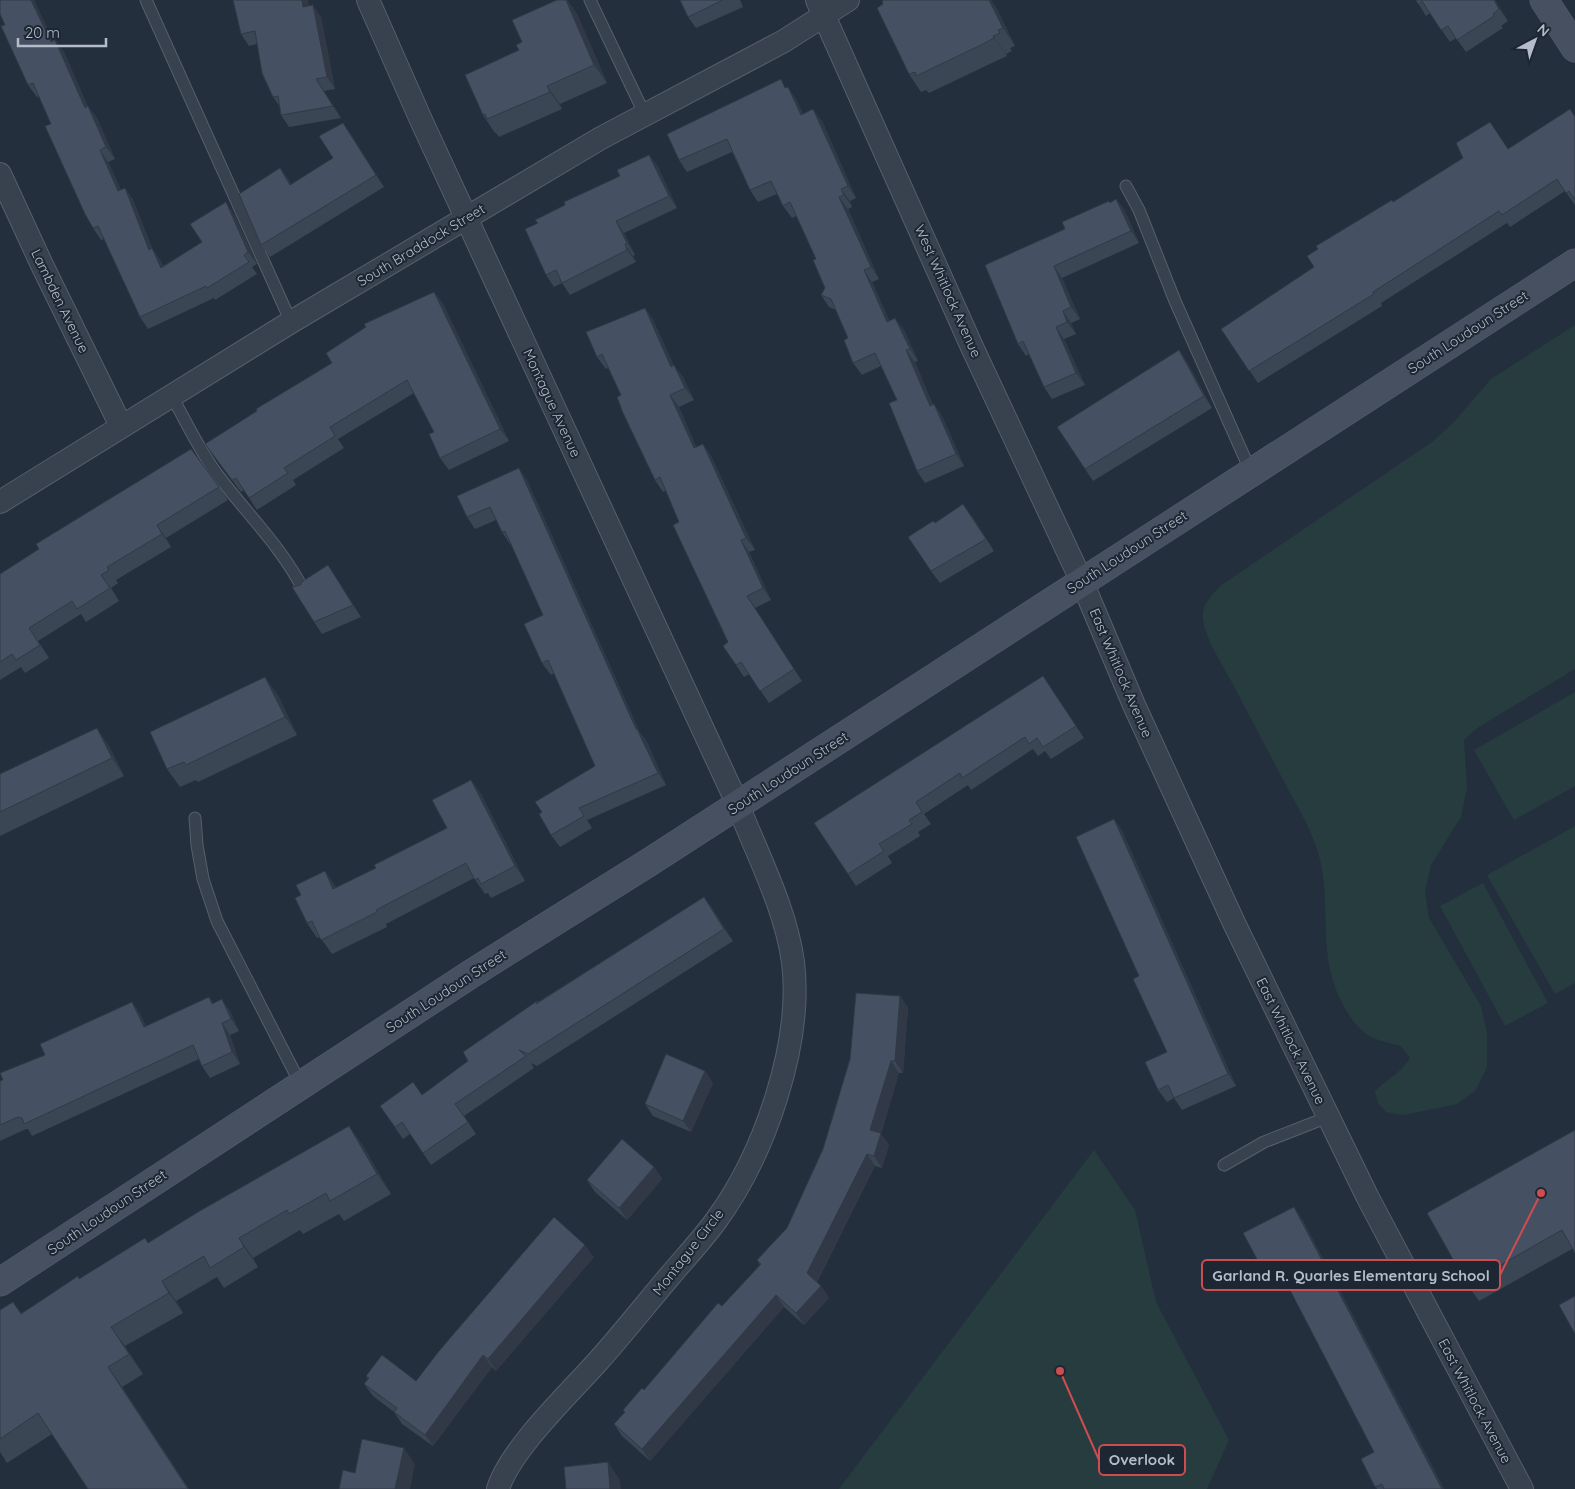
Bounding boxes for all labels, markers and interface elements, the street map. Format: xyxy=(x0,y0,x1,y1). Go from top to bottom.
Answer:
scale bar xyxy=(18,15,105,47)
north arrow xyxy=(1510,15,1560,65)
text: N xyxy=(1534,20,1553,40)
text: 20 m xyxy=(25,23,60,42)
street label: South Braddock Street xyxy=(354,200,488,290)
street label: West Whitlock Avenue xyxy=(911,222,985,360)
street label: Lambden Avenue xyxy=(27,246,93,356)
street label: South Loudoun Street xyxy=(1404,286,1532,378)
street label: Montague Avenue xyxy=(519,346,585,460)
street label: South Loudoun Street xyxy=(1063,506,1191,598)
street label: East Whitlock Avenue xyxy=(1086,606,1156,740)
street label: South Loudoun Street xyxy=(724,727,852,819)
street label: South Loudoun Street xyxy=(382,945,510,1037)
street label: East Whitlock Avenue xyxy=(1252,975,1330,1107)
street label: South Loudoun Street xyxy=(44,1165,170,1259)
street label: Montague Circle xyxy=(649,1205,728,1299)
callout: Garland R. Quarles Elementary School xyxy=(1202,1260,1500,1290)
text: Garland R. Quarles Elementary School xyxy=(1212,1266,1490,1285)
street label: East Whitlock Avenue xyxy=(1434,1336,1516,1467)
callout: Overlook xyxy=(1099,1445,1185,1475)
text: Overlook xyxy=(1109,1450,1175,1469)

